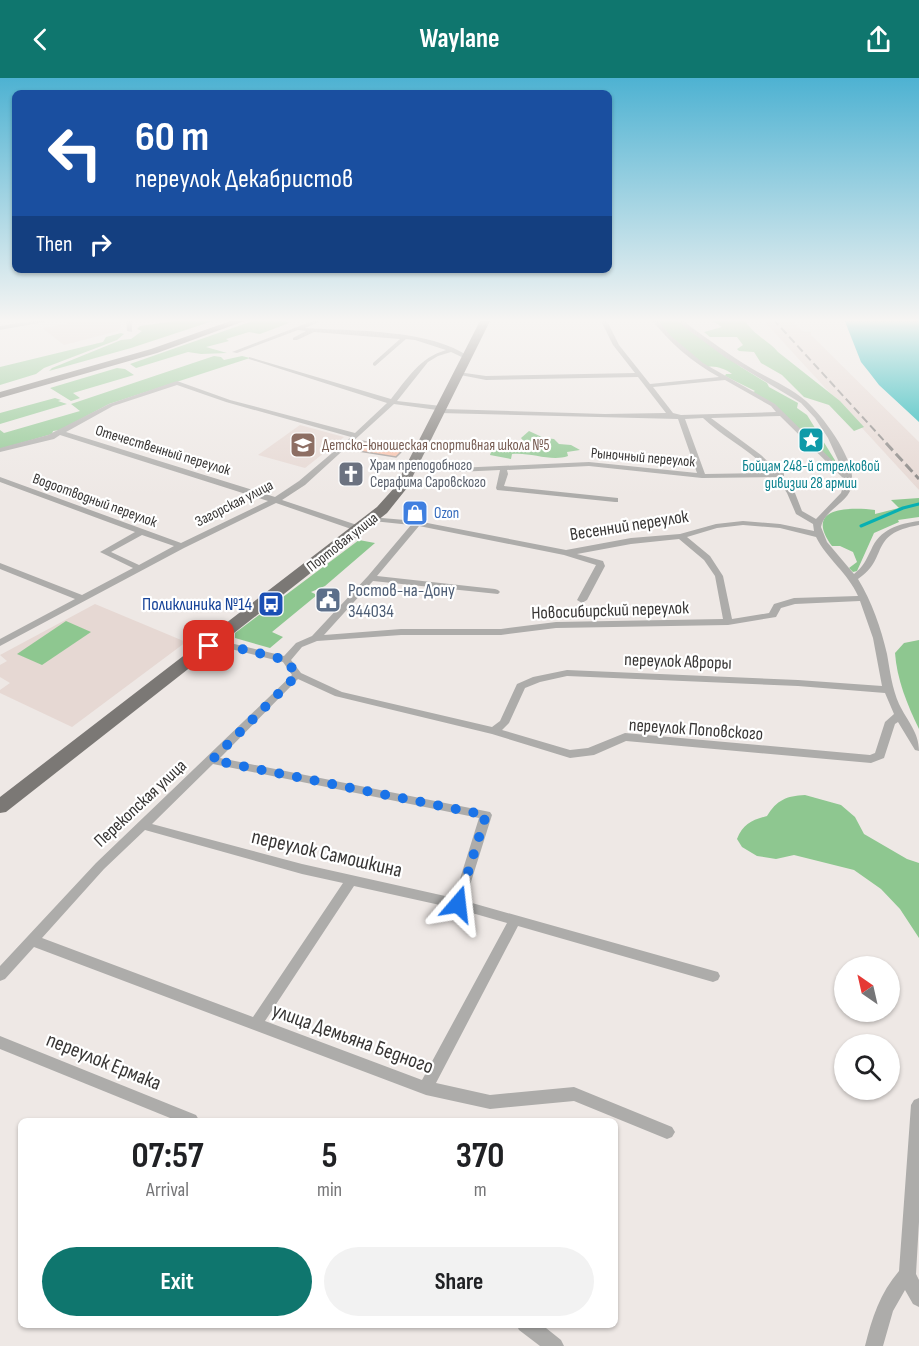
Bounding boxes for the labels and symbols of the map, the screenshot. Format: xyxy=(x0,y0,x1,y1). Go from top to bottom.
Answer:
street label: Отечественный переулок xyxy=(93,421,233,480)
place icon: Бойцам 248-й стрелковой дивизии 28 армии xyxy=(796,425,826,455)
school or university icon: Детско-юношеская спортивная школа №5 xyxy=(288,430,318,460)
place label: Детско-юношеская спортивная школа №5 xyxy=(322,436,550,455)
street label: Рыночный переулок xyxy=(590,443,696,472)
place label: Храм преподобного Серафима Саровского xyxy=(369,456,486,492)
place label: Бойцам 248-й стрелковой дивизии 28 армии xyxy=(742,457,880,493)
church icon: Храм преподобного Серафима Саровского xyxy=(336,459,366,489)
street label: Водоотводный переулок xyxy=(30,469,160,532)
street label: Загорская улица xyxy=(192,476,277,531)
shop icon: Ozon xyxy=(400,498,430,528)
place label: Ozon xyxy=(434,504,459,523)
street label: Весенний переулок xyxy=(568,506,690,545)
street label: Портовая улица xyxy=(303,508,382,576)
place label: Ростов-на-Дону 344034 xyxy=(348,580,455,622)
public building icon: Ростов-на-Дону 344034 xyxy=(313,585,343,615)
bus stop icon: Поликлиника №14 xyxy=(256,589,286,619)
place label: Поликлиника №14 xyxy=(142,594,252,615)
street label: Новосибирский переулок xyxy=(531,597,689,624)
pin xyxy=(183,620,234,671)
street label: переулок Авроры xyxy=(624,649,732,674)
street label: переулок Поповского xyxy=(628,714,764,745)
street label: Перекопская улица xyxy=(90,755,191,852)
street label: переулок Самошкина xyxy=(249,824,405,883)
position arrow xyxy=(426,872,490,936)
north arrow xyxy=(834,956,900,1022)
street label: улица Демьяна Бедного xyxy=(269,998,437,1079)
street label: переулок Ермака xyxy=(43,1027,165,1096)

